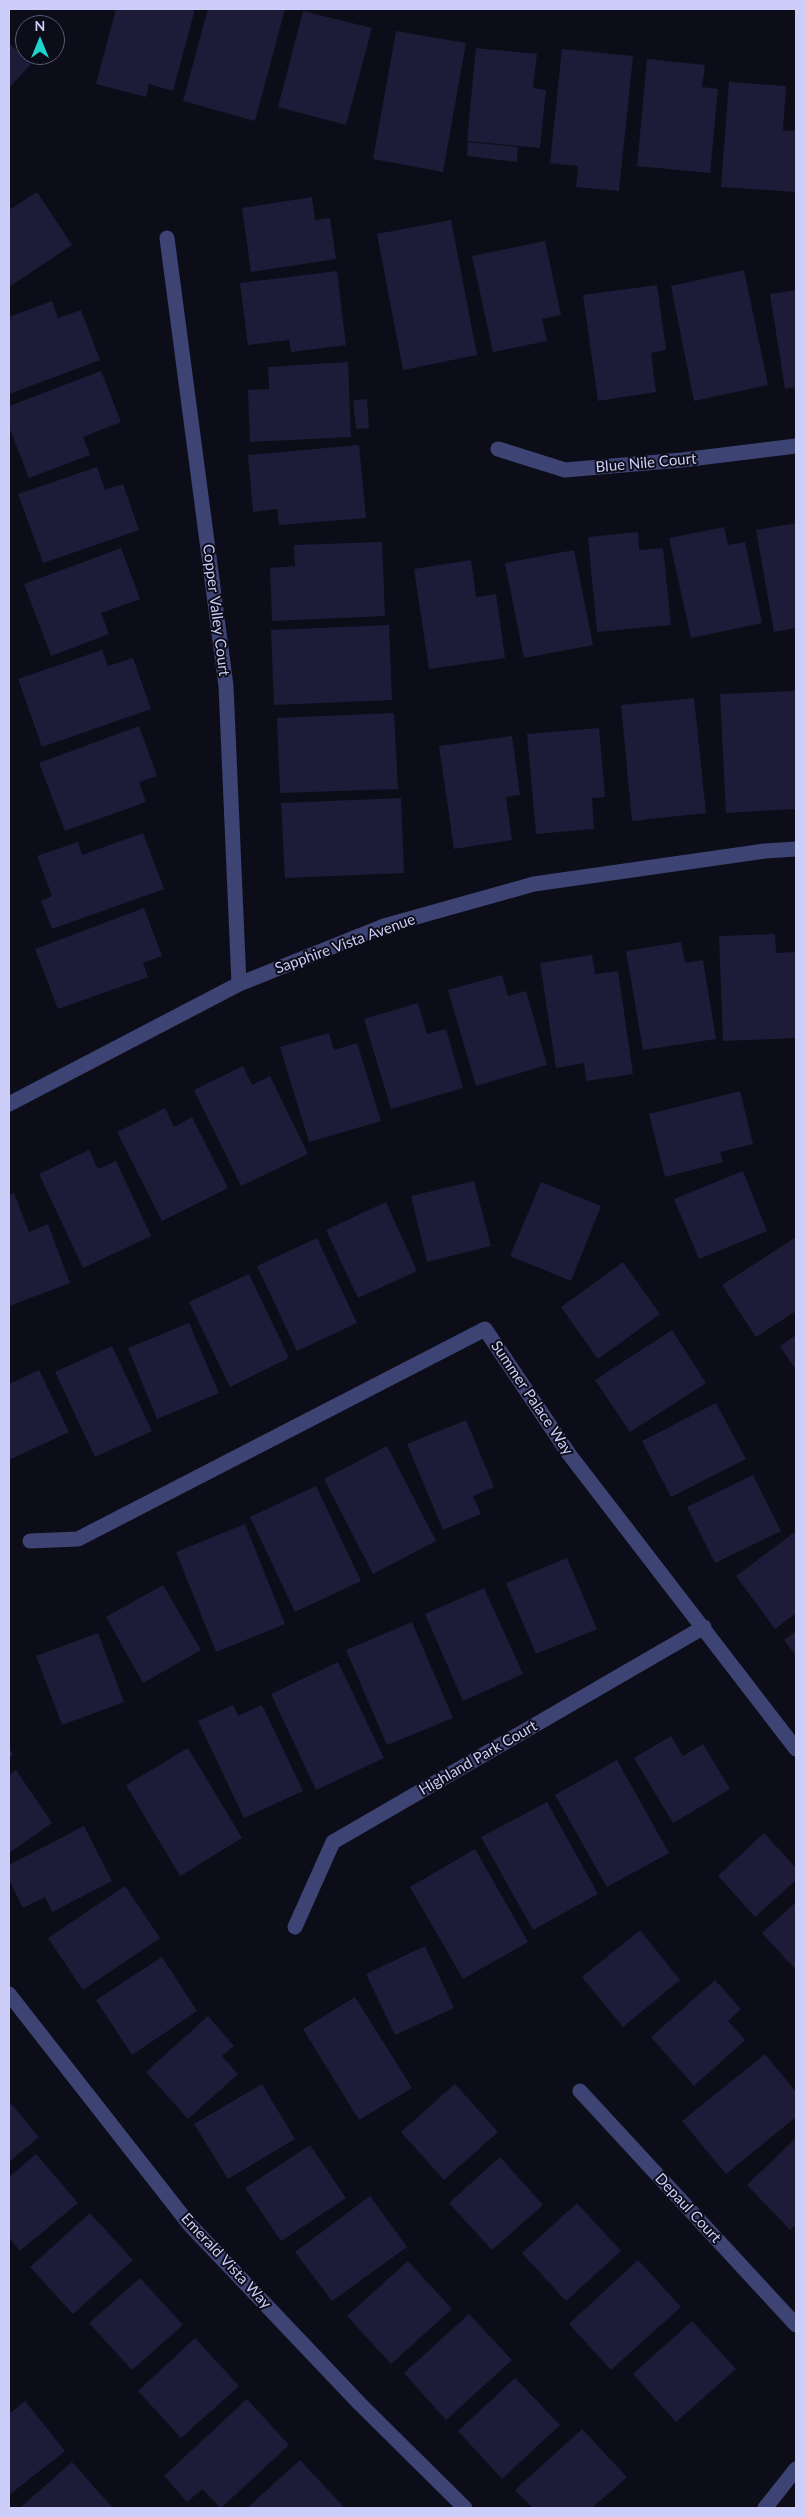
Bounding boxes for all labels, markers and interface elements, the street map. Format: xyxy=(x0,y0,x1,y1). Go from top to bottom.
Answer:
north arrow xyxy=(15,15,65,65)
text: N xyxy=(35,17,45,34)
street label: Blue Nile Court xyxy=(595,450,697,476)
street label: Copper Valley Court xyxy=(199,543,233,677)
street label: Sapphire Vista Avenue xyxy=(272,910,418,978)
street label: Summer Palace Way xyxy=(487,1337,577,1459)
street label: Highland Park Court xyxy=(416,1717,540,1799)
street label: Depaul Court xyxy=(651,2170,725,2246)
street label: Emerald Vista Way xyxy=(177,2210,275,2312)

